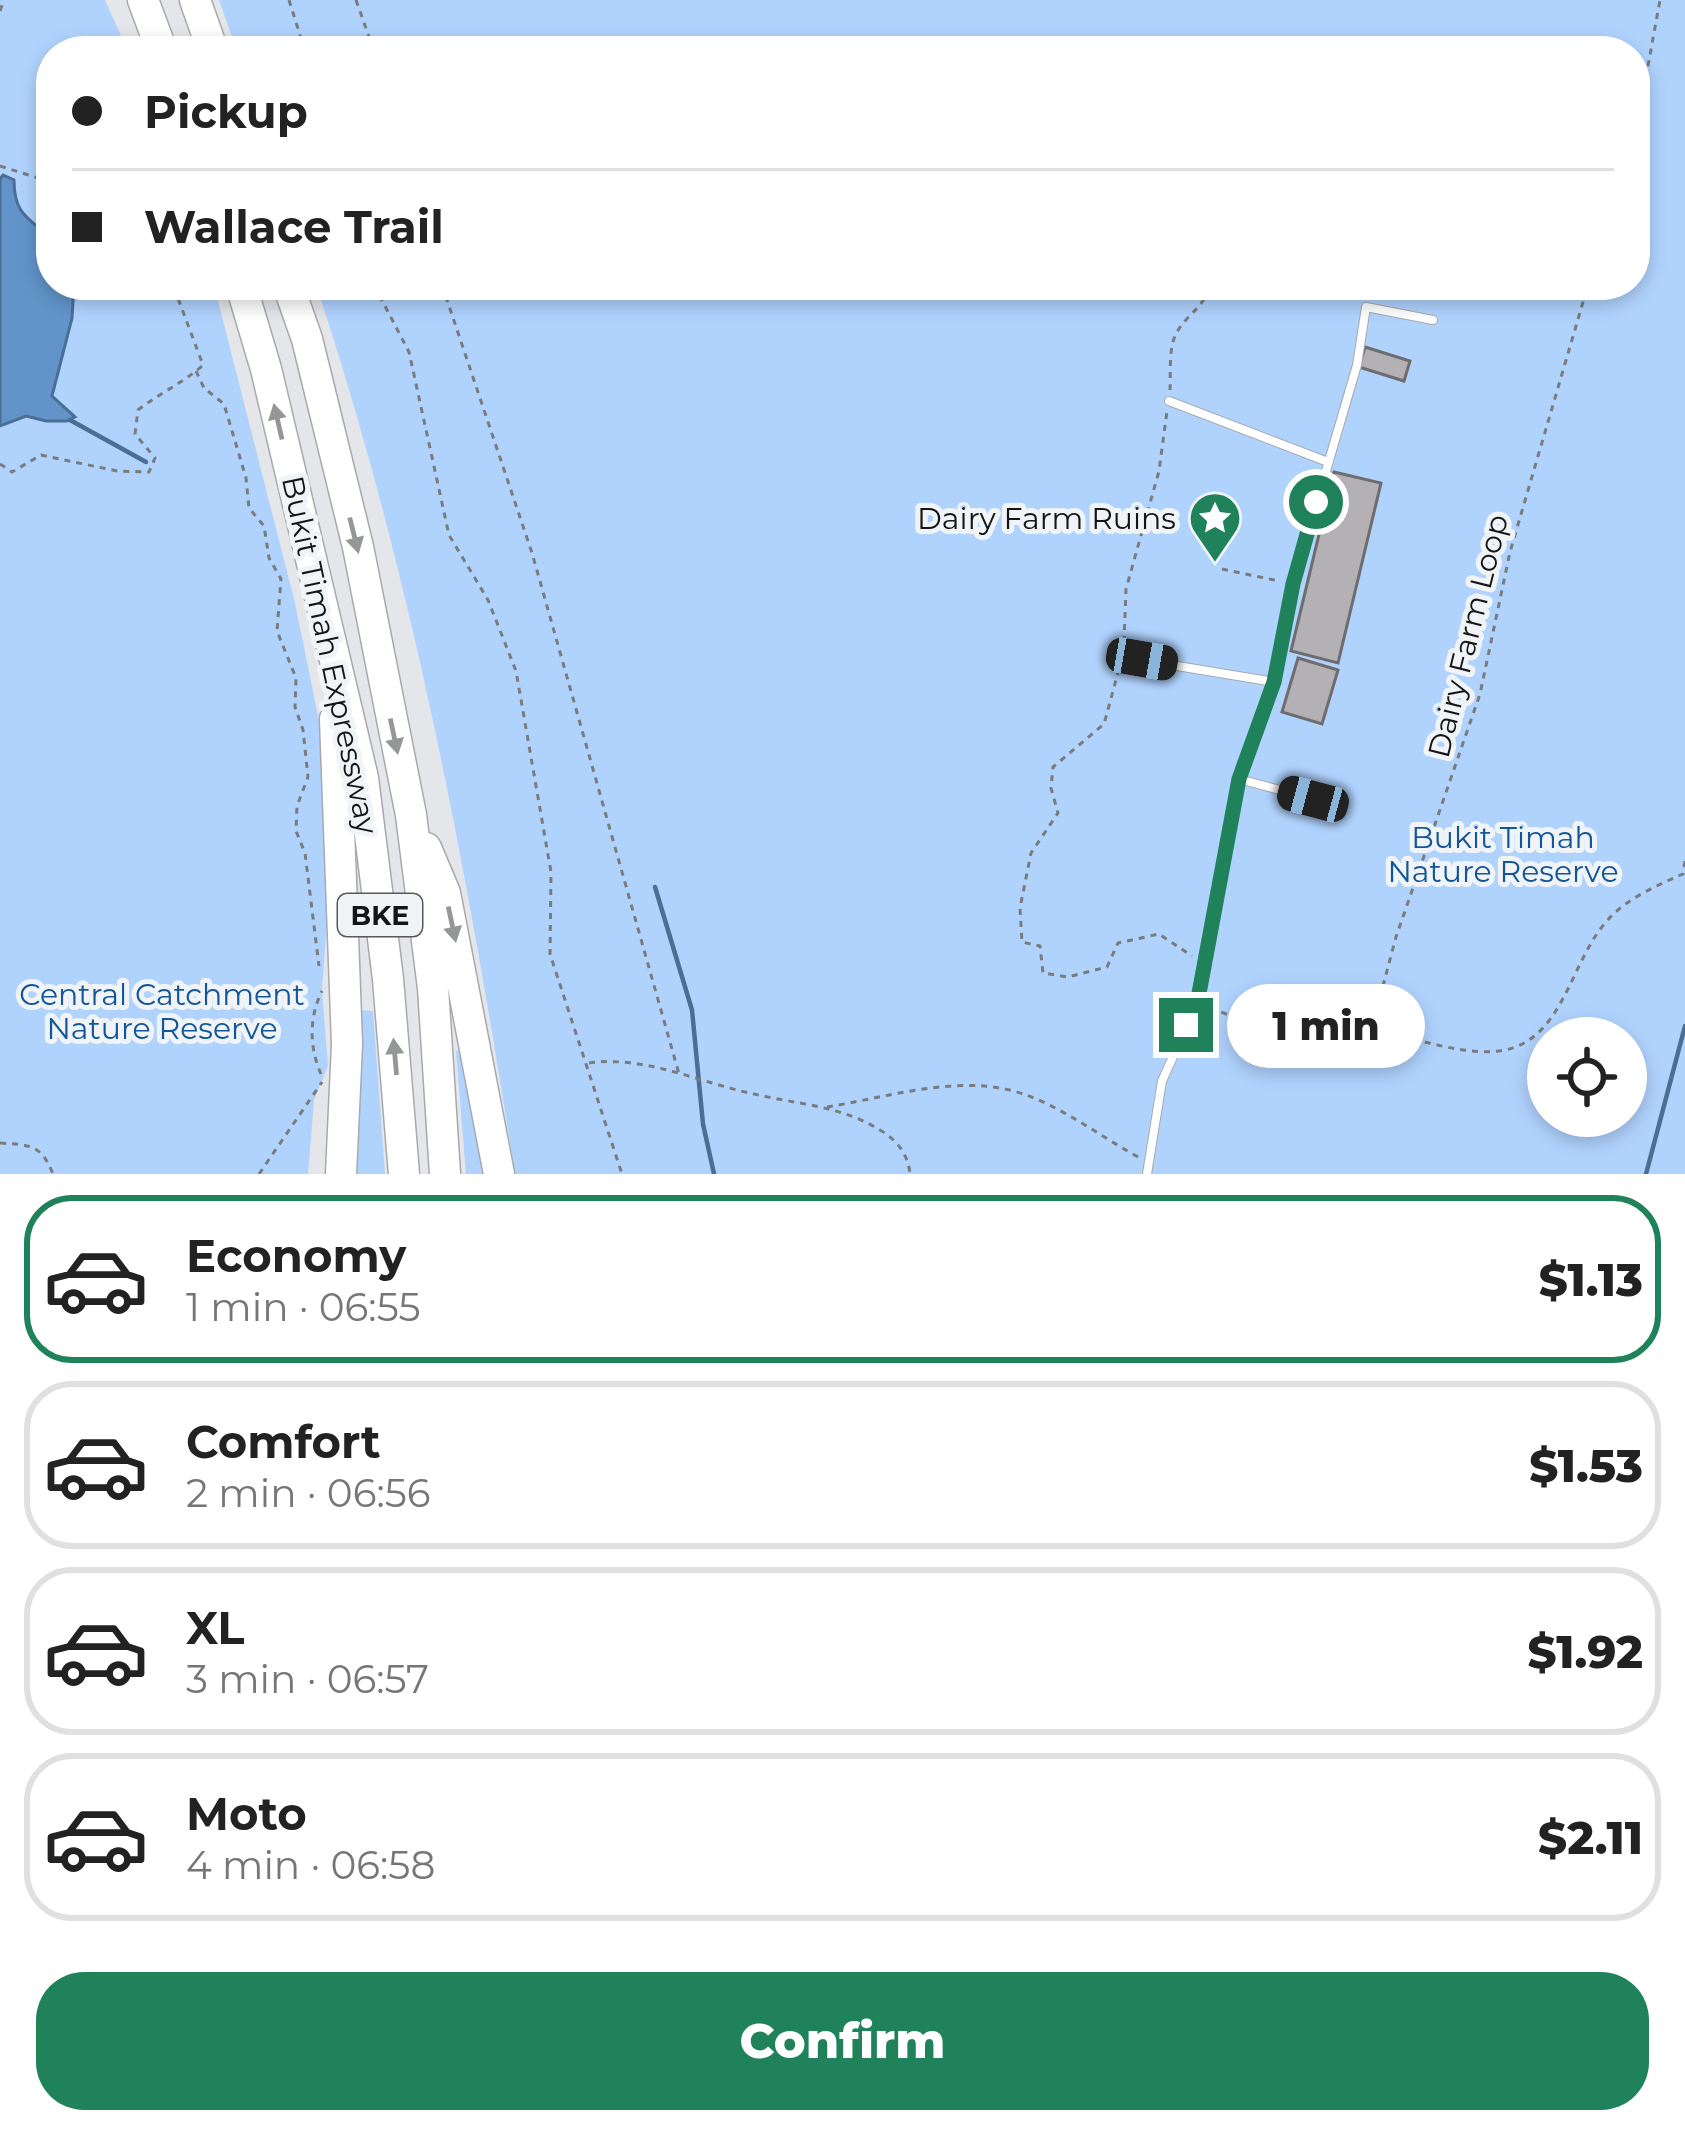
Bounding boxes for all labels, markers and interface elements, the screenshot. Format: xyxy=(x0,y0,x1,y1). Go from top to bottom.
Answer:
text: Pickup xyxy=(144,84,308,139)
text: Wallace Trail xyxy=(144,199,444,254)
one-way arrow xyxy=(268,403,287,441)
street label: Bukit Timah Expressway xyxy=(274,472,386,838)
route start xyxy=(1289,475,1343,529)
place icon: Dairy Farm Ruins xyxy=(1187,490,1243,564)
place label: Dairy Farm Ruins xyxy=(917,500,1176,537)
street label: Dairy Farm Loop xyxy=(1420,511,1516,761)
one-way arrow xyxy=(345,517,364,554)
car xyxy=(1103,635,1181,683)
one-way arrow xyxy=(386,717,405,755)
car xyxy=(1274,772,1352,826)
park label: Bukit Timah Nature Reserve xyxy=(1387,819,1619,890)
road number: BKE xyxy=(338,894,422,936)
one-way arrow xyxy=(443,906,462,944)
park label: Central Catchment Nature Reserve xyxy=(19,976,305,1047)
callout: 1 min xyxy=(1228,983,1426,1067)
route end xyxy=(1159,998,1213,1052)
text: 1 min xyxy=(1272,1002,1380,1050)
map controls xyxy=(1527,1017,1647,1137)
button: locate xyxy=(1527,1017,1647,1137)
one-way arrow xyxy=(385,1038,404,1075)
icon: car xyxy=(42,1225,150,1333)
text: Economy xyxy=(186,1228,406,1283)
text: $1.13 xyxy=(1539,1252,1643,1307)
text: 1 min · 06:55 xyxy=(186,1283,421,1331)
icon: car xyxy=(42,1411,150,1519)
text: Comfort xyxy=(186,1414,381,1469)
text: $1.53 xyxy=(1529,1438,1643,1493)
text: 2 min · 06:56 xyxy=(186,1469,431,1517)
icon: car xyxy=(42,1597,150,1705)
text: XL xyxy=(186,1600,244,1655)
text: $1.92 xyxy=(1528,1624,1643,1679)
text: 3 min · 06:57 xyxy=(186,1655,429,1703)
icon: car xyxy=(42,1783,150,1891)
text: Moto xyxy=(186,1786,307,1841)
text: $2.11 xyxy=(1538,1810,1643,1865)
text: 4 min · 06:58 xyxy=(186,1841,435,1889)
button: Confirm xyxy=(36,1972,1649,2110)

